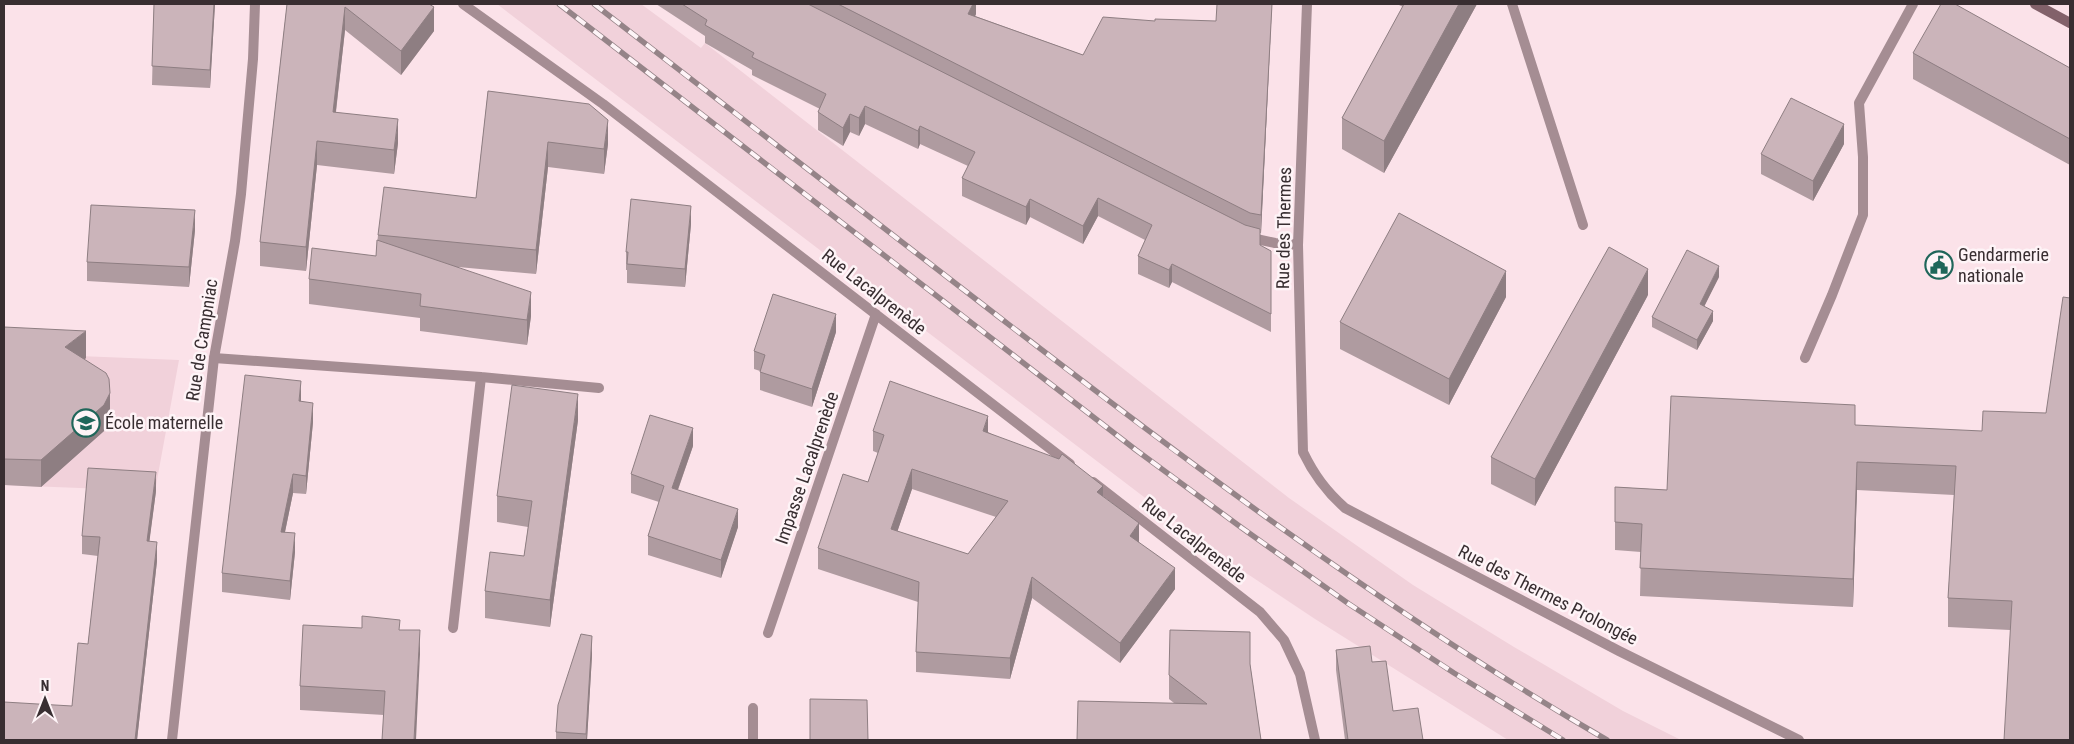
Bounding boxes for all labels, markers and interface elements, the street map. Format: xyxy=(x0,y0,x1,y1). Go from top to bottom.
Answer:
street label: Rue des Thermes xyxy=(1272,167,1295,289)
street label: Rue Lacalprenède xyxy=(818,244,931,339)
place label: Gendarmerie nationale xyxy=(1958,244,2049,286)
public building icon: Gendarmerie nationale xyxy=(1924,250,1954,280)
street label: Rue de Campniac xyxy=(181,277,222,402)
street label: Impasse Lacalprenède xyxy=(771,389,842,547)
school or university icon: École maternelle xyxy=(71,408,101,438)
place label: École maternelle xyxy=(105,412,223,433)
street label: Rue Lacalprenède xyxy=(1138,492,1251,587)
street label: Rue des Thermes Prolongée xyxy=(1455,540,1641,649)
north arrow xyxy=(20,674,70,724)
text: N xyxy=(41,678,49,694)

